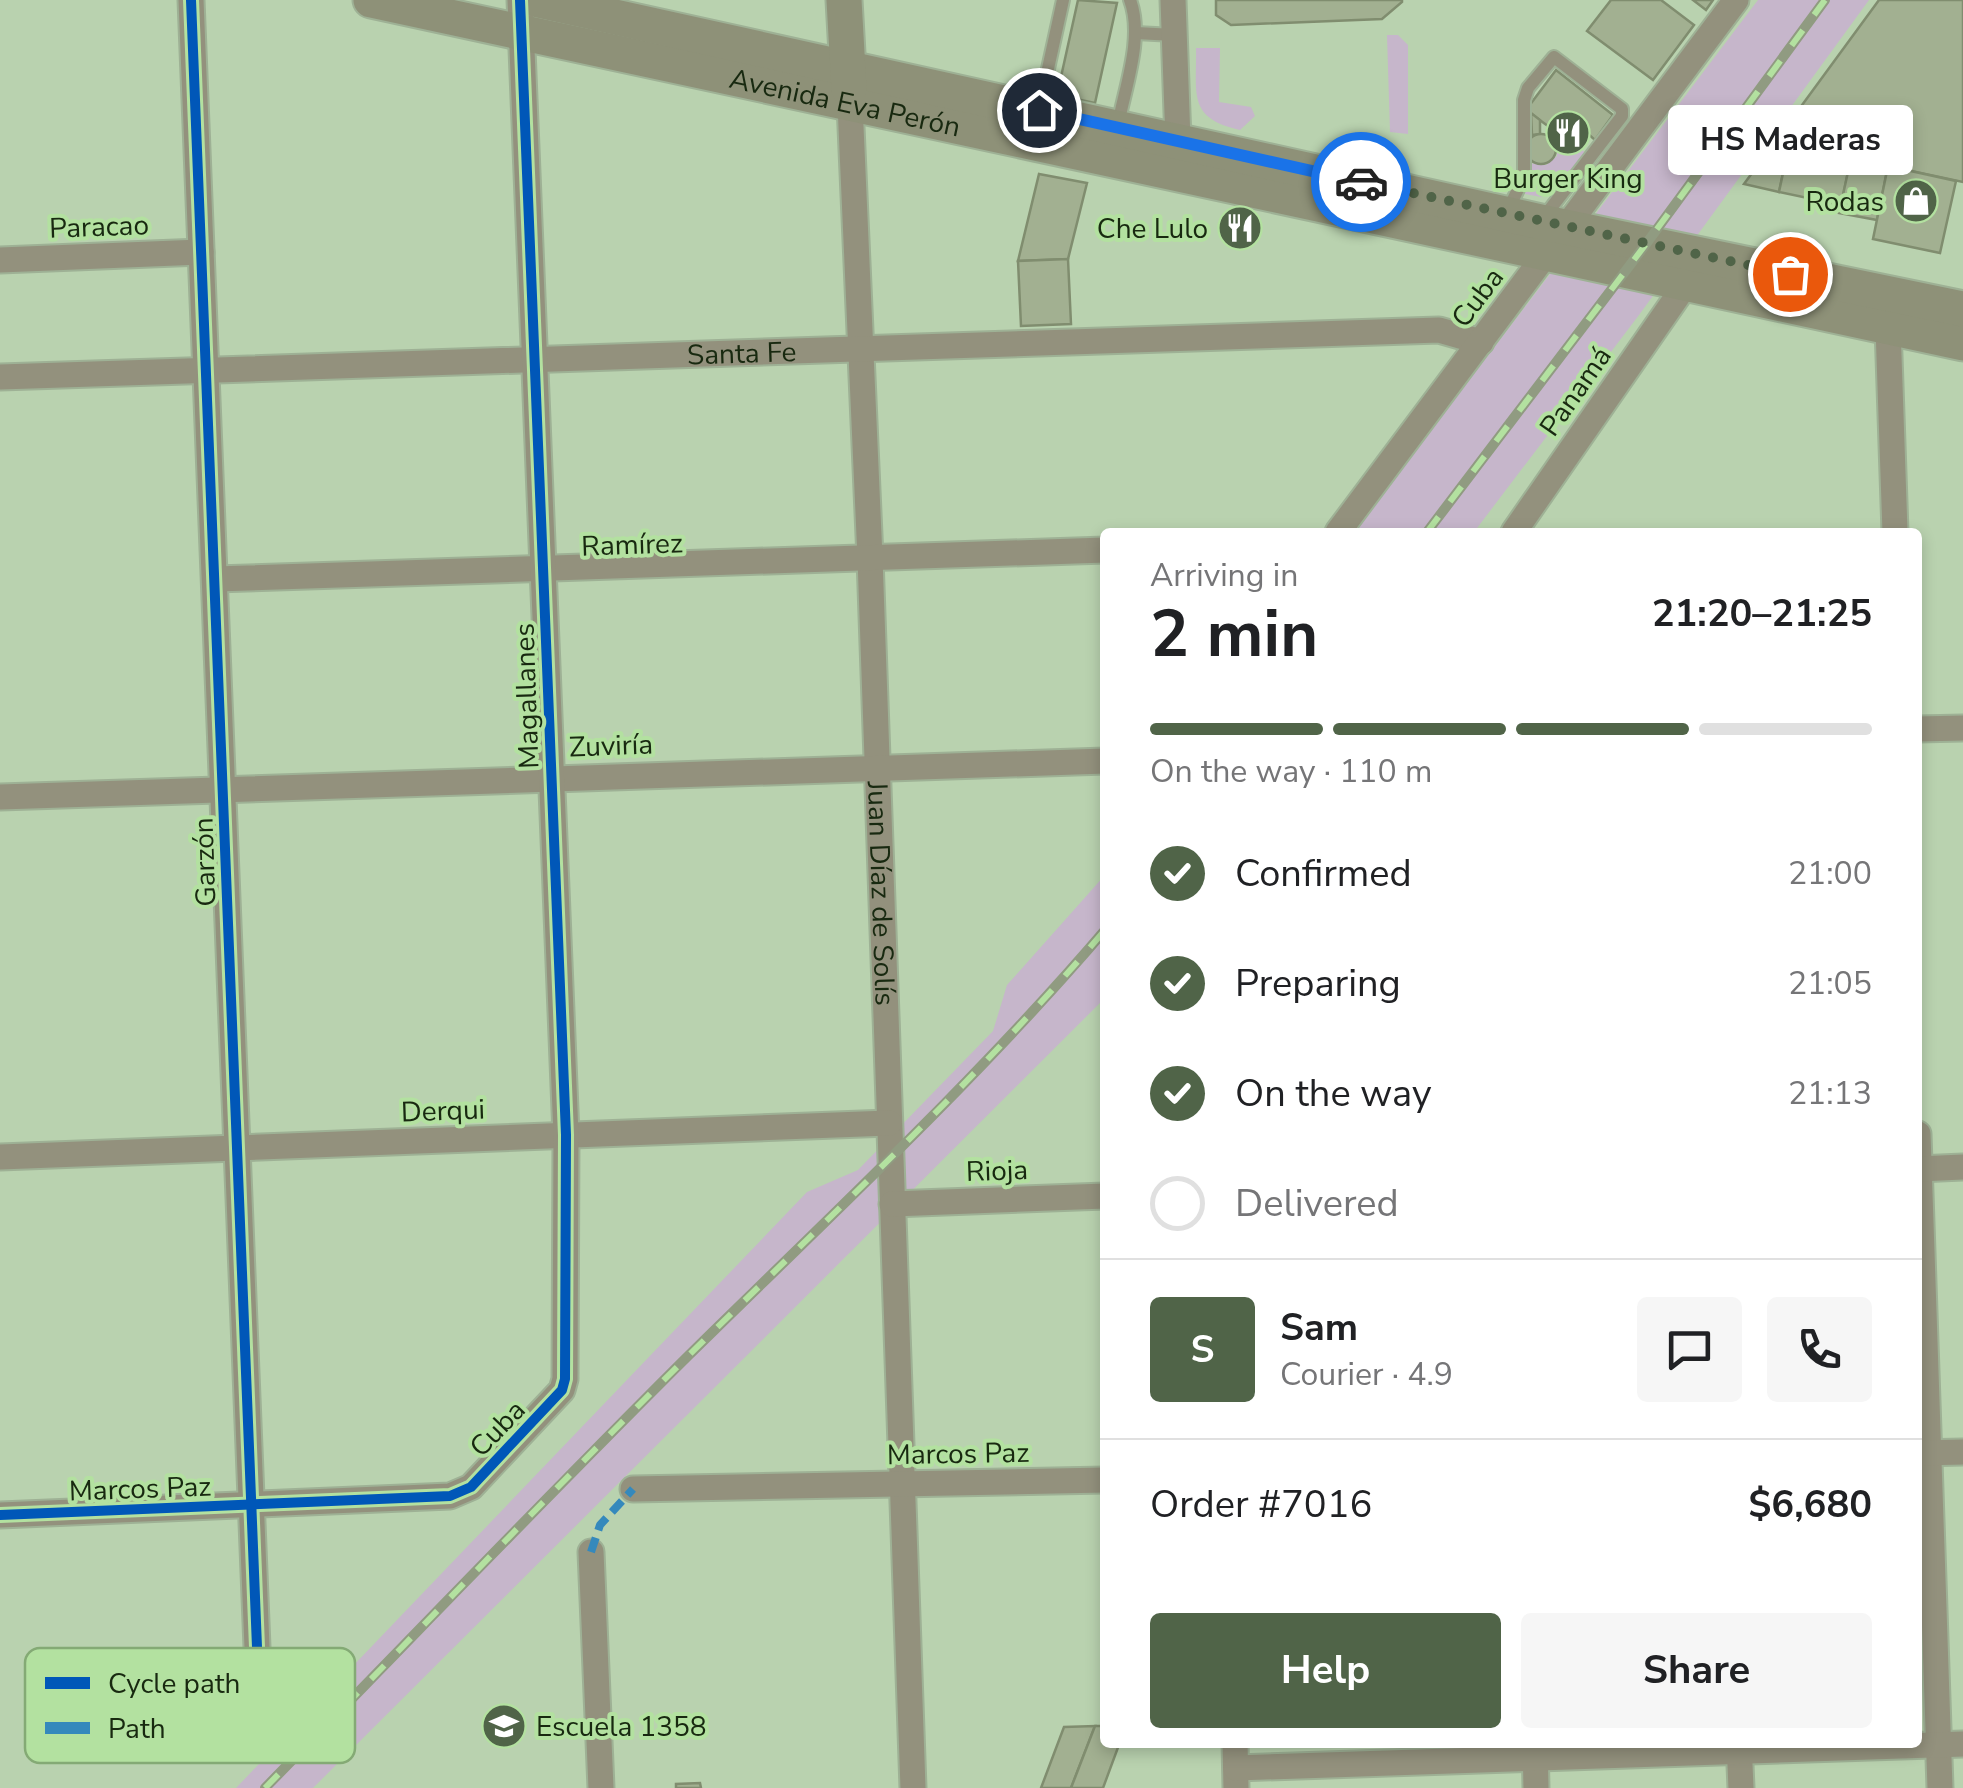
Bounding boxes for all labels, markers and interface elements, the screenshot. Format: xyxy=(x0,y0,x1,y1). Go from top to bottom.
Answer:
street label: Avenida Eva Perón xyxy=(726,60,964,146)
pin xyxy=(997,68,1082,153)
icon: home xyxy=(1012,83,1067,138)
callout: HS Maderas xyxy=(1668,104,1912,174)
restaurant icon: Burger King xyxy=(1545,110,1591,156)
text: HS Maderas xyxy=(1700,118,1881,161)
courier xyxy=(1311,132,1411,232)
icon: car xyxy=(1334,155,1389,210)
place label: Burger King xyxy=(1493,160,1643,198)
shop icon: Rodas xyxy=(1893,178,1939,224)
place label: Rodas xyxy=(1805,183,1884,221)
restaurant icon: Che Lulo xyxy=(1217,205,1263,251)
street label: Paracao xyxy=(48,206,150,248)
place label: Che Lulo xyxy=(1097,210,1208,248)
pin xyxy=(1748,232,1833,317)
icon: bag xyxy=(1763,247,1818,302)
street label: Cuba xyxy=(1443,260,1513,335)
street label: Santa Fe xyxy=(686,333,797,375)
street label: Panamá xyxy=(1531,339,1620,444)
street label: Ramírez xyxy=(581,524,684,566)
text: Arriving in xyxy=(1150,554,1298,597)
text: 21:20–21:25 xyxy=(1652,588,1872,639)
text: 2 min xyxy=(1150,590,1318,679)
street label: Magallanes xyxy=(505,622,549,769)
street label: Zuviría xyxy=(568,726,654,766)
text: On the way · 110 m xyxy=(1150,750,1432,793)
street label: Juan Díaz de Solís xyxy=(858,780,904,1006)
street label: Garzón xyxy=(184,817,226,907)
icon: check xyxy=(1150,846,1205,901)
text: Confirmed xyxy=(1235,848,1412,899)
text: 21:00 xyxy=(1788,852,1872,895)
icon: check xyxy=(1150,956,1205,1011)
text: Preparing xyxy=(1235,958,1401,1009)
text: 21:05 xyxy=(1788,962,1872,1005)
icon: check xyxy=(1150,1066,1205,1121)
text: On the way xyxy=(1235,1068,1431,1119)
text: 21:13 xyxy=(1788,1072,1872,1115)
street label: Derqui xyxy=(400,1091,486,1131)
street label: Rioja xyxy=(965,1151,1029,1191)
text: Delivered xyxy=(1235,1178,1399,1229)
button: chat xyxy=(1637,1297,1742,1402)
button: phone xyxy=(1767,1297,1872,1402)
text: Sam xyxy=(1280,1302,1358,1353)
text: S xyxy=(1191,1324,1214,1375)
text: Courier · 4.9 xyxy=(1280,1353,1453,1396)
street label: Cuba xyxy=(461,1392,534,1465)
street label: Marcos Paz xyxy=(886,1434,1030,1474)
street label: Marcos Paz xyxy=(68,1468,212,1510)
text: Order #7016 xyxy=(1150,1479,1372,1530)
text: $6,680 xyxy=(1749,1479,1872,1530)
button: Help xyxy=(1150,1613,1501,1728)
button: Share xyxy=(1521,1613,1872,1728)
legend xyxy=(25,1648,355,1763)
text: Cycle path xyxy=(108,1665,240,1703)
school or university icon: Escuela 1358 xyxy=(481,1703,527,1749)
place label: Escuela 1358 xyxy=(536,1708,707,1746)
text: Path xyxy=(108,1710,166,1748)

